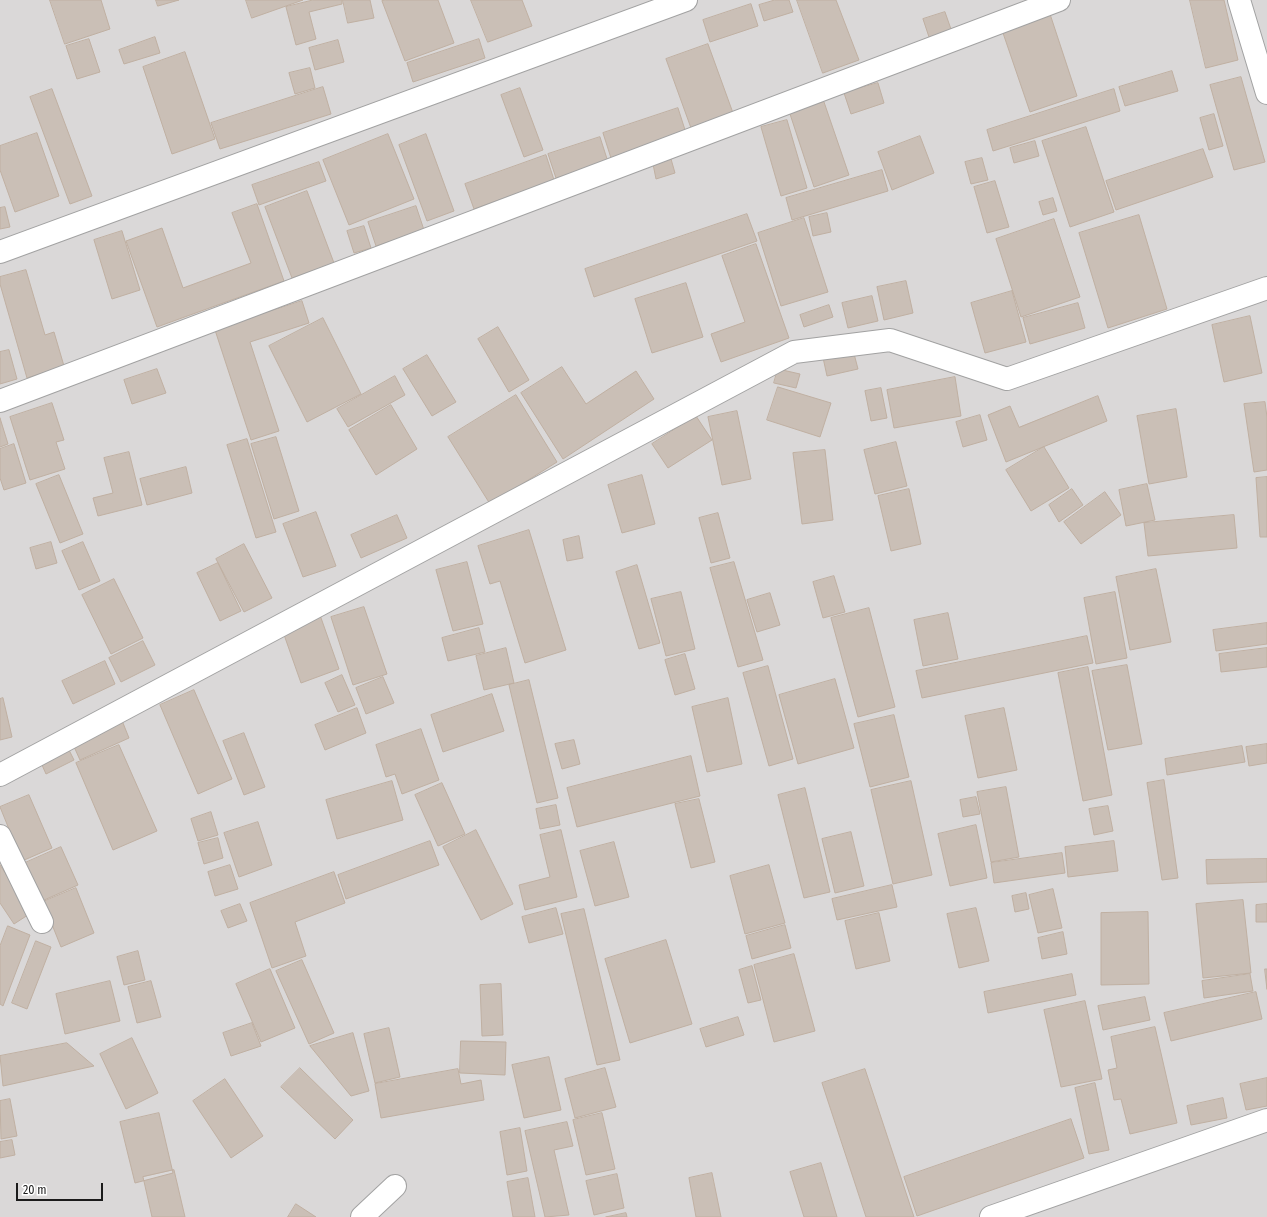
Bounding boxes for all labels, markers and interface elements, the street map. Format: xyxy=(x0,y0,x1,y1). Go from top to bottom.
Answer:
scale bar xyxy=(18,1175,105,1201)
text: 20 m xyxy=(23,1183,47,1197)

